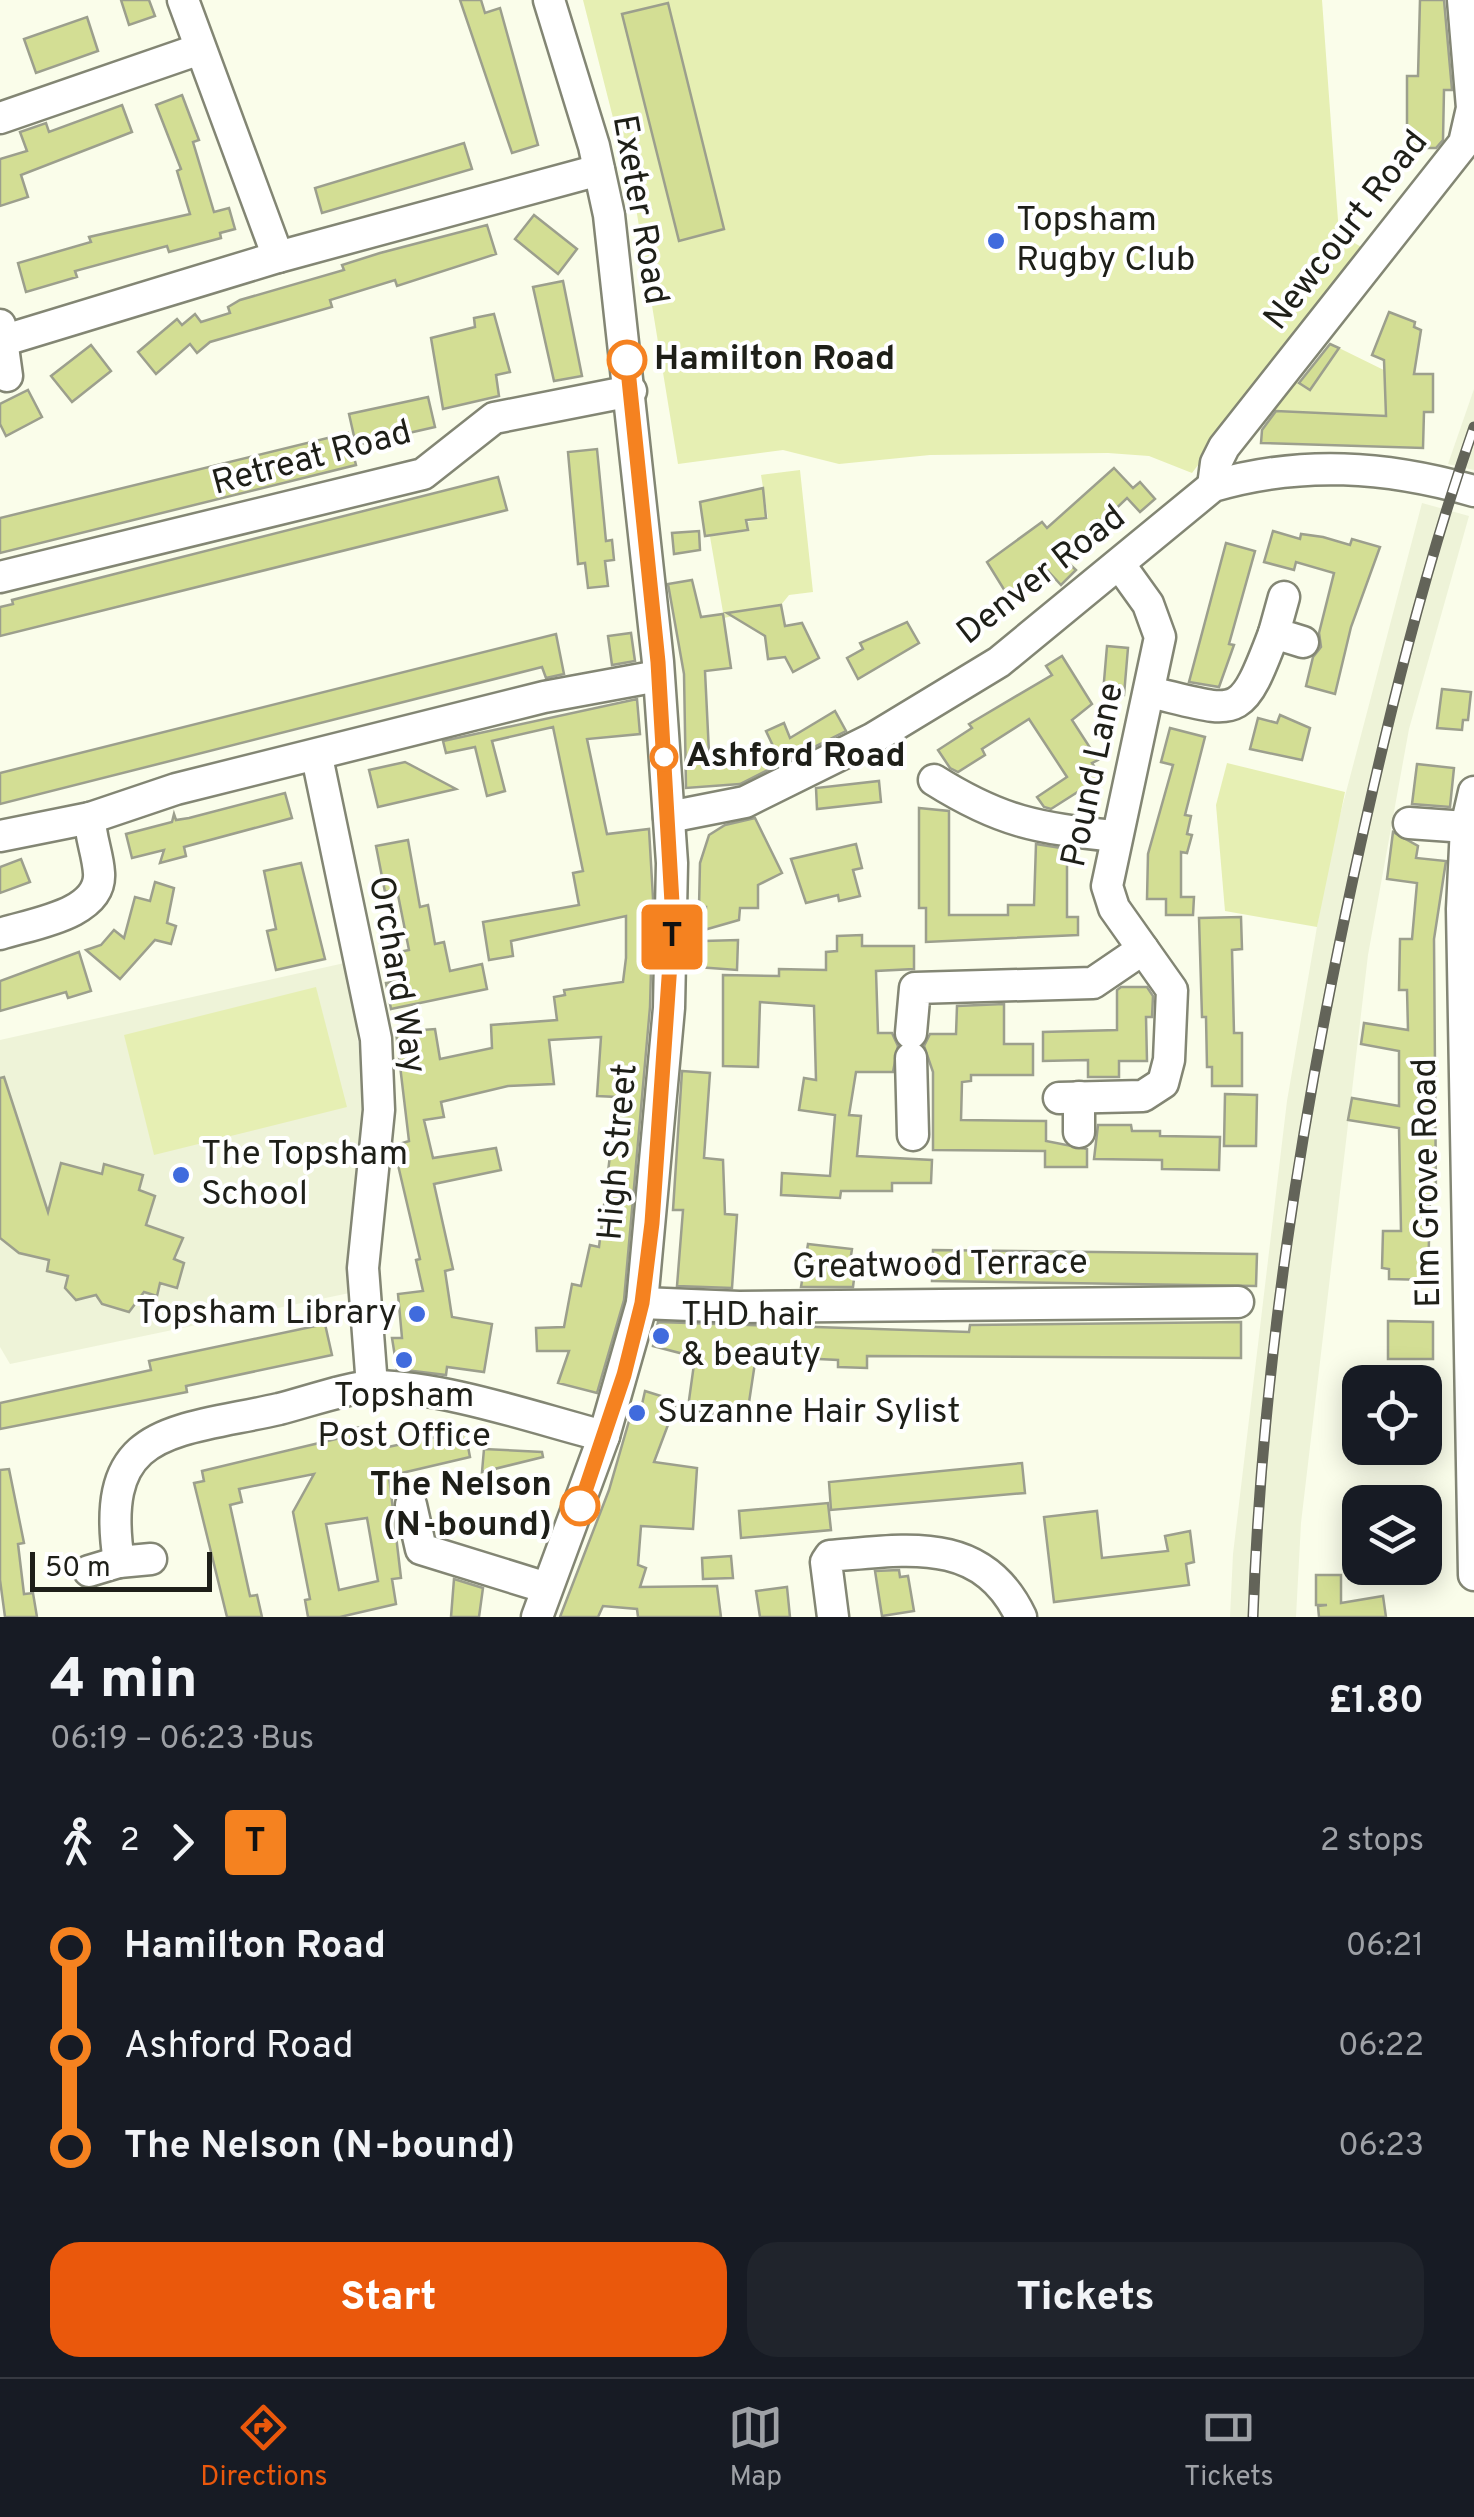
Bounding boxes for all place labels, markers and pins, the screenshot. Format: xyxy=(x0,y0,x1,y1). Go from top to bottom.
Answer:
place label: Topsham Rugby Club xyxy=(1016,199,1195,283)
marker: Topsham Rugby Club xyxy=(985,230,1007,252)
place label: Hamilton Road xyxy=(654,338,895,382)
marker: Hamilton Road xyxy=(608,341,646,379)
place label: Ashford Road xyxy=(686,735,906,779)
marker: Ashford Road xyxy=(651,744,677,770)
place label: The Topsham School xyxy=(201,1133,408,1217)
marker: The Topsham School xyxy=(170,1164,192,1186)
place label: Topsham Library xyxy=(136,1292,397,1336)
place label: THD hair & beauty xyxy=(681,1294,821,1378)
marker: Topsham Library xyxy=(406,1303,428,1325)
marker: THD hair & beauty xyxy=(650,1325,672,1347)
marker: Topsham Post Office xyxy=(393,1349,415,1371)
place label: Topsham Post Office xyxy=(317,1375,491,1459)
place label: Suzanne Hair Sylist xyxy=(657,1391,960,1435)
marker: Suzanne Hair Sylist xyxy=(626,1402,648,1424)
place label: The Nelson (N-bound) xyxy=(370,1464,552,1548)
marker: The Nelson (N-bound) xyxy=(561,1487,599,1525)

